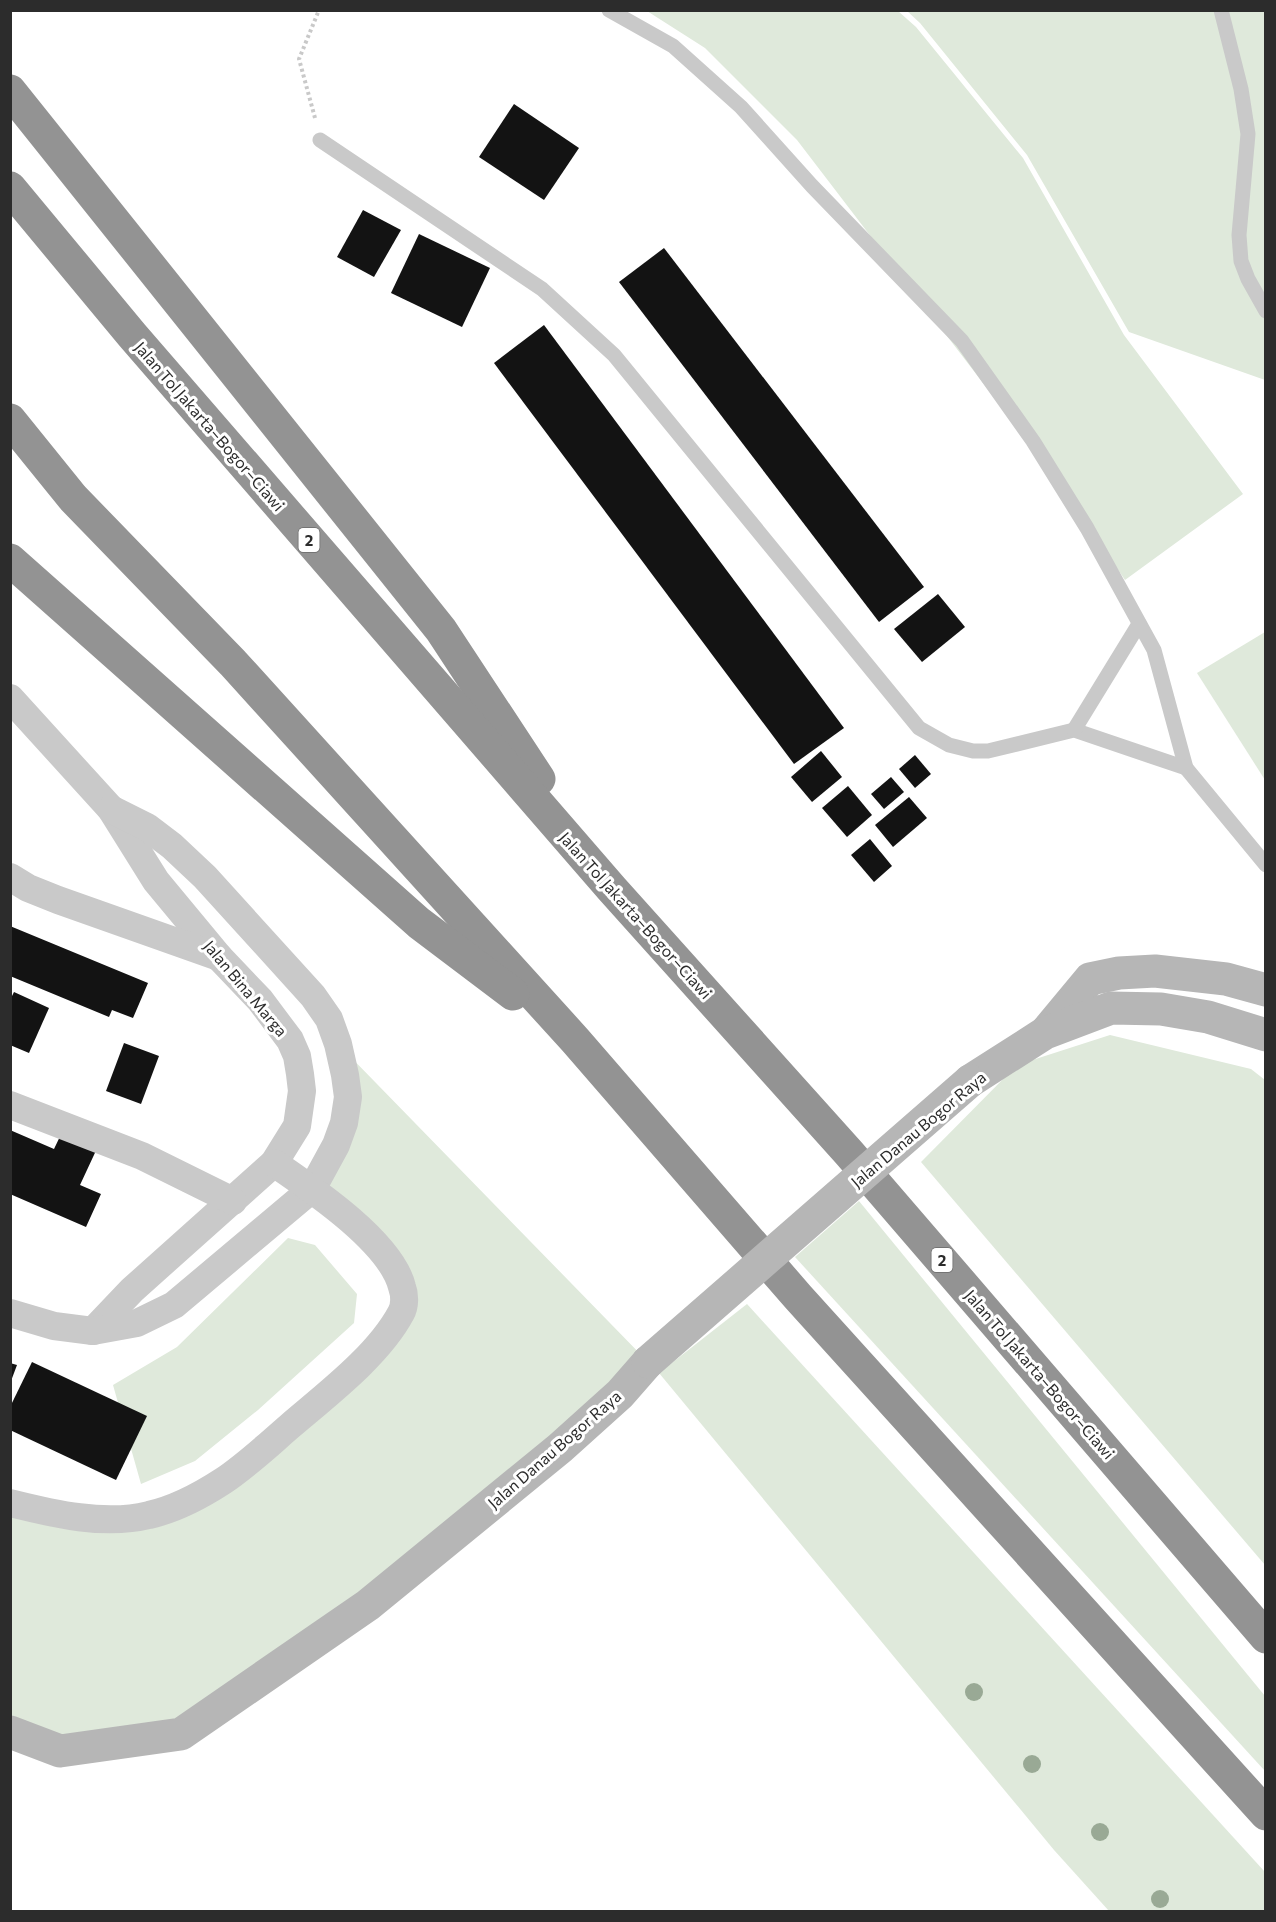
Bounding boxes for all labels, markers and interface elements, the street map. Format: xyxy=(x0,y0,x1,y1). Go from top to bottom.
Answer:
street label: Jalan Tol Jakarta–Bogor–Ciawi xyxy=(131,337,289,515)
road number: 2 xyxy=(298,528,320,552)
street label: Jalan Tol Jakarta–Bogor–Ciawi xyxy=(556,828,716,1002)
street label: Jalan Bina Marga xyxy=(200,936,292,1040)
street label: Jalan Danau Bogor Raya xyxy=(847,1067,989,1191)
road number: 2 xyxy=(932,1248,952,1272)
street label: Jalan Tol Jakarta–Bogor–Ciawi xyxy=(961,1285,1119,1463)
street label: Jalan Danau Bogor Raya xyxy=(484,1386,624,1512)

